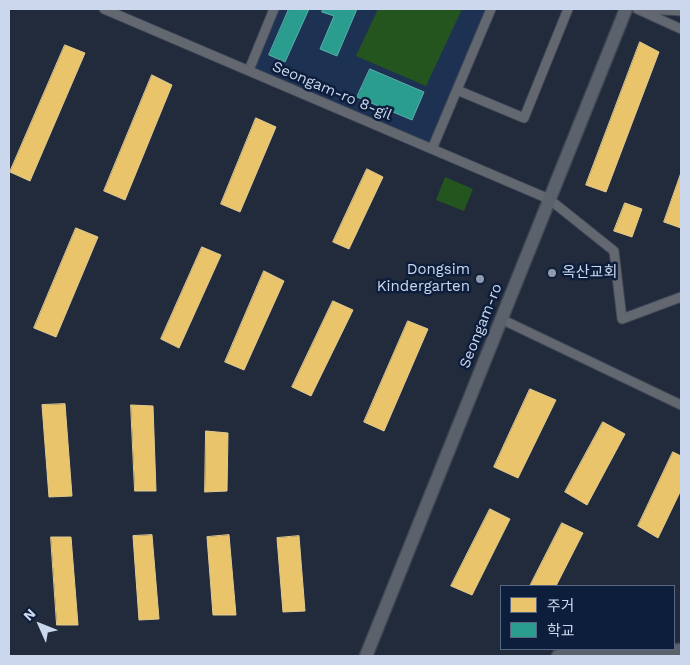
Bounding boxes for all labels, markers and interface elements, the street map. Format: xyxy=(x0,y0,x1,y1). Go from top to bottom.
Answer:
street label: Seongam-ro 8-gil xyxy=(269,58,395,124)
place label: Dongsim Kindergarten xyxy=(377,261,470,296)
place label: 옥산교회 xyxy=(562,264,617,282)
marker: 옥산교회 xyxy=(546,267,558,279)
marker: Dongsim Kindergarten xyxy=(474,273,486,285)
street label: Seongam-ro xyxy=(456,281,506,371)
legend xyxy=(500,585,675,650)
text: 주거 xyxy=(547,597,575,615)
north arrow xyxy=(15,600,65,650)
text: N xyxy=(20,605,39,624)
text: 학교 xyxy=(547,622,575,640)

